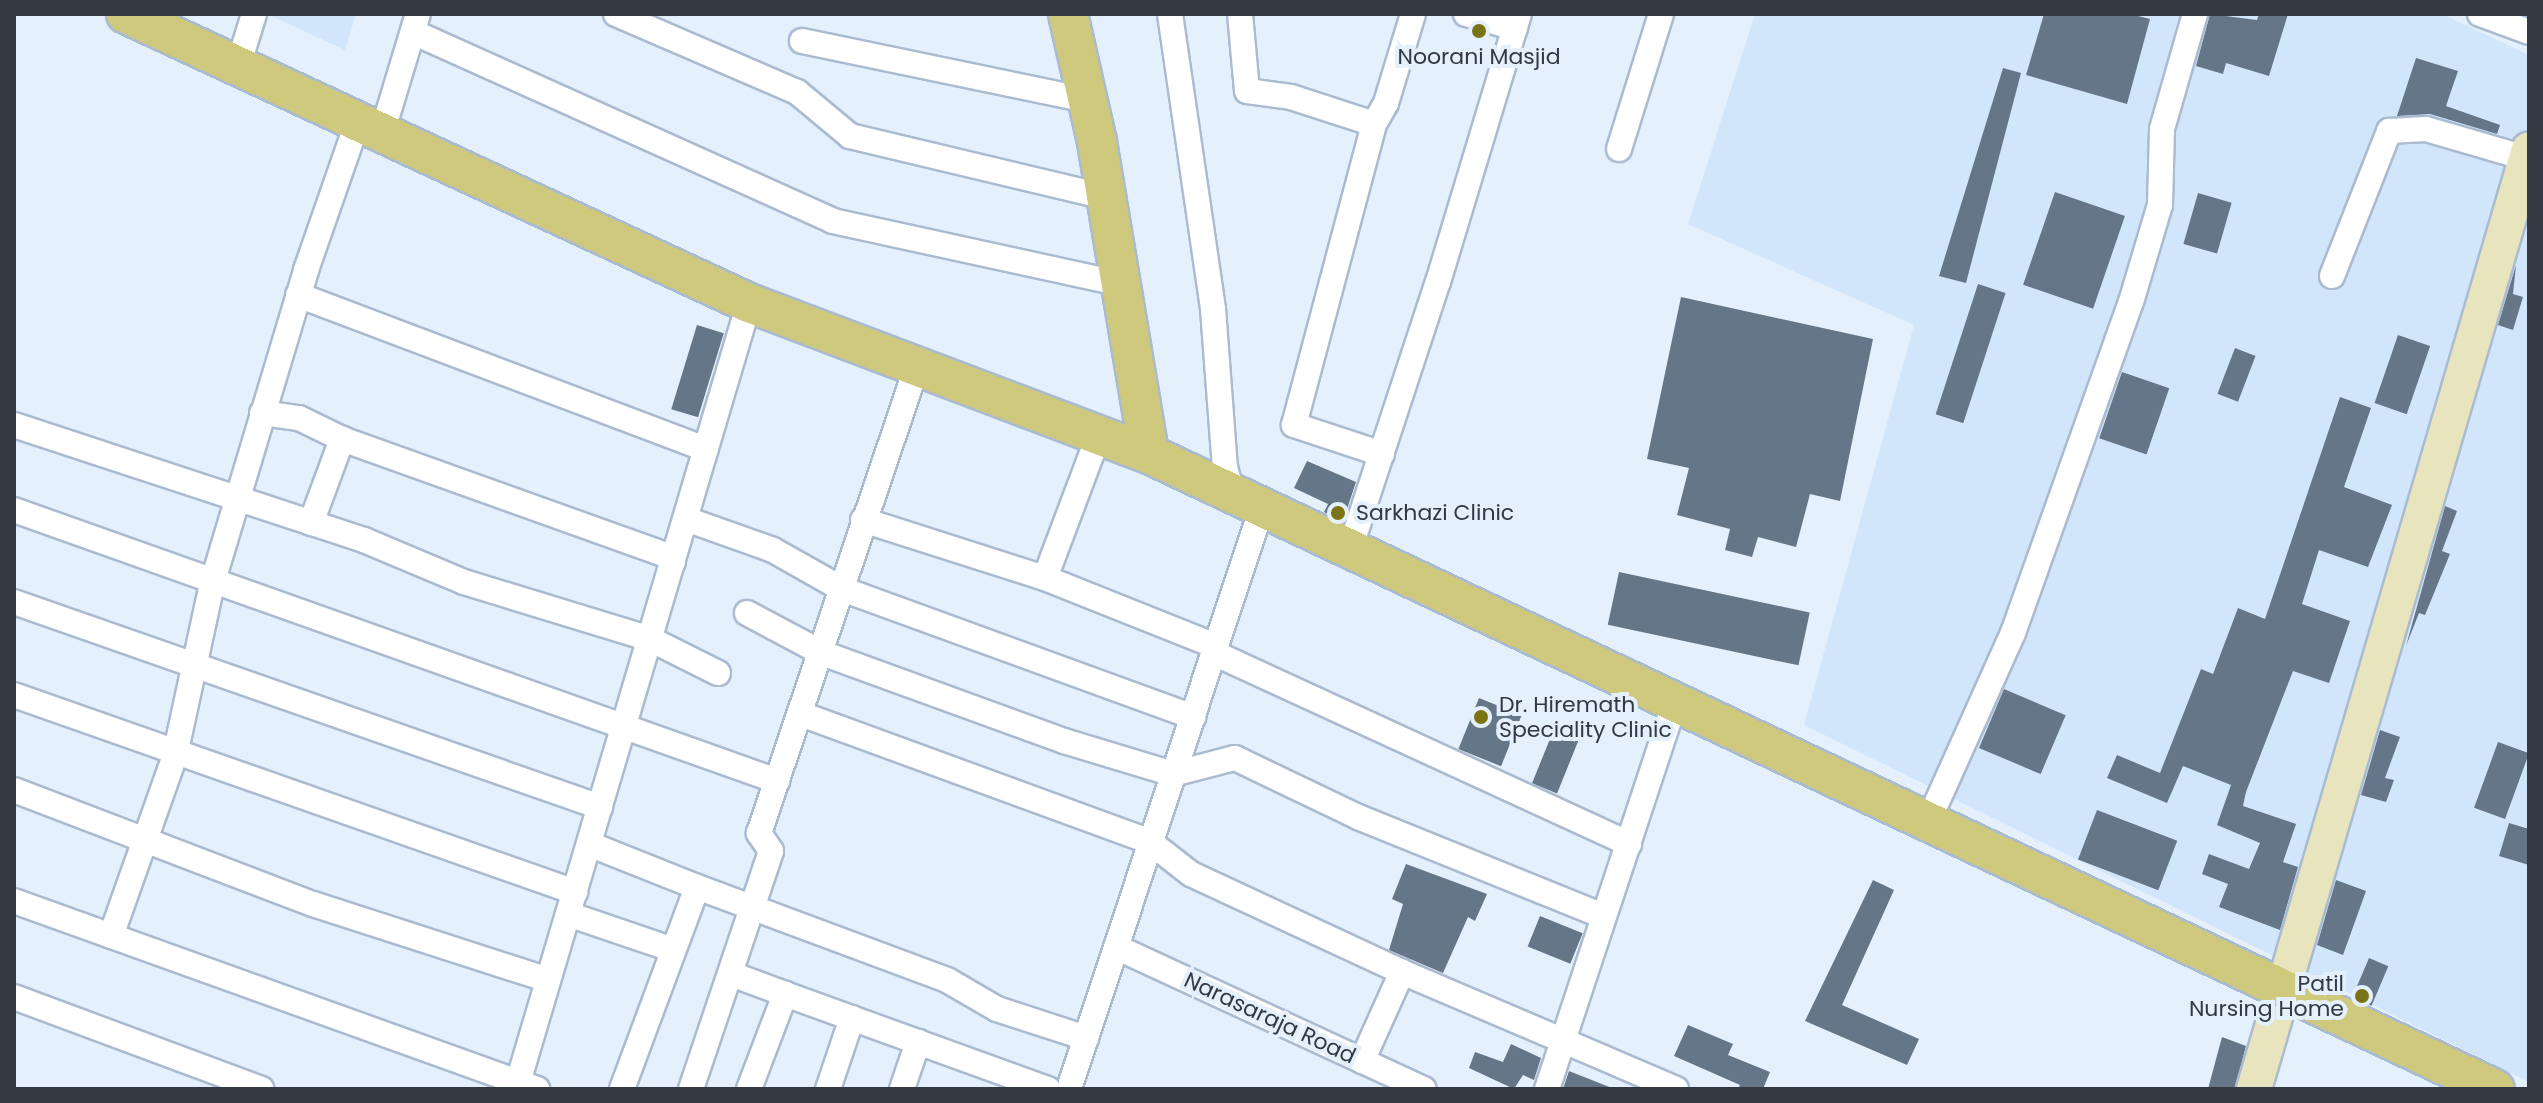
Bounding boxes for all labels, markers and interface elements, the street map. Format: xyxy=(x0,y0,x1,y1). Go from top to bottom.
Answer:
marker: Noorani Masjid xyxy=(1470,22,1488,40)
place label: Noorani Masjid xyxy=(1397,44,1561,70)
place label: Sarkhazi Clinic xyxy=(1356,500,1514,526)
marker: Sarkhazi Clinic xyxy=(1327,502,1349,524)
place label: Dr. Hiremath Speciality Clinic xyxy=(1499,691,1672,742)
marker: Dr. Hiremath Speciality Clinic xyxy=(1470,706,1492,728)
street label: Narasaraja Road xyxy=(1180,967,1360,1069)
place label: Patil Nursing Home xyxy=(2189,970,2344,1022)
marker: Patil Nursing Home xyxy=(2351,985,2373,1007)

